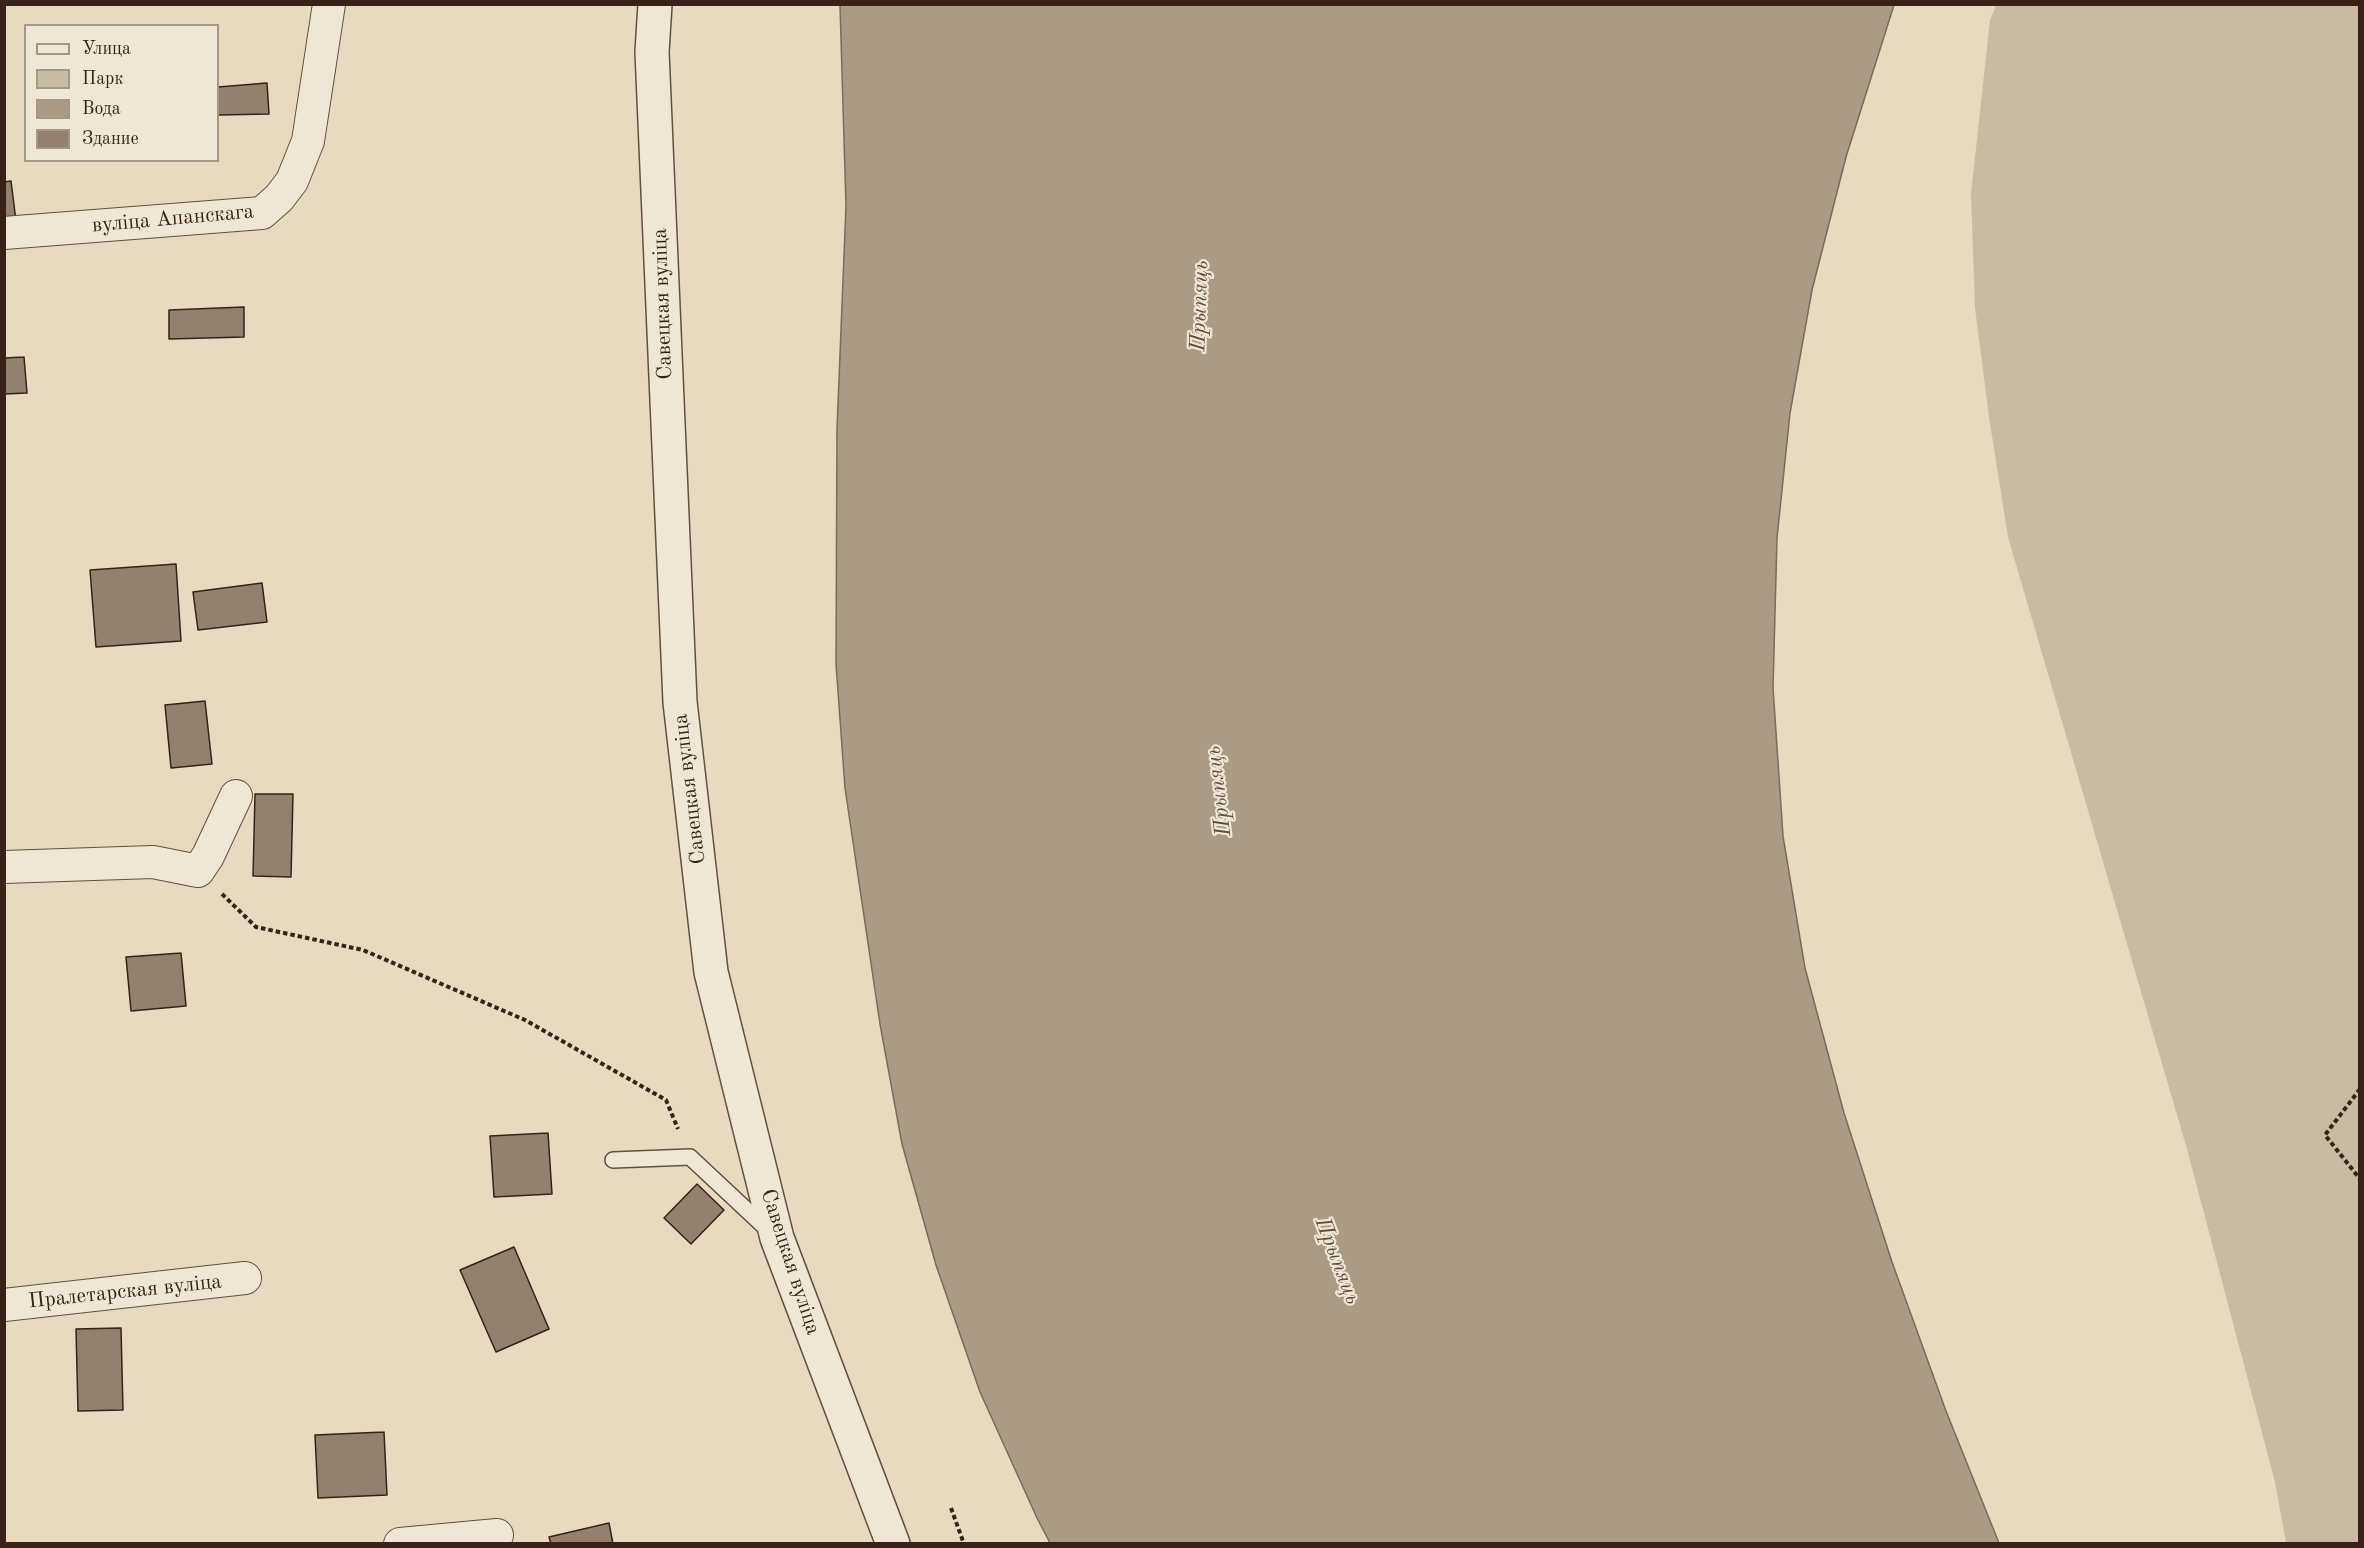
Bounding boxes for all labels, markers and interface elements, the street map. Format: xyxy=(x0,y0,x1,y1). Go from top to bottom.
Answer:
legend xyxy=(24,24,219,162)
text: Улица xyxy=(82,40,131,58)
text: Парк xyxy=(82,70,123,88)
text: Вода xyxy=(82,100,121,118)
text: Здание xyxy=(82,130,139,148)
street label: вуліца Апанскага xyxy=(91,199,255,239)
street label: Савецкая вуліца xyxy=(648,228,678,380)
water label: Прыпяць xyxy=(1185,260,1215,352)
street label: Савецкая вуліца xyxy=(668,712,712,866)
water label: Прыпяць xyxy=(1200,744,1238,838)
street label: Савецкая вуліца xyxy=(755,1186,825,1338)
water label: Прыпяць xyxy=(1308,1214,1366,1308)
street label: Пралетарская вуліца xyxy=(27,1269,223,1315)

